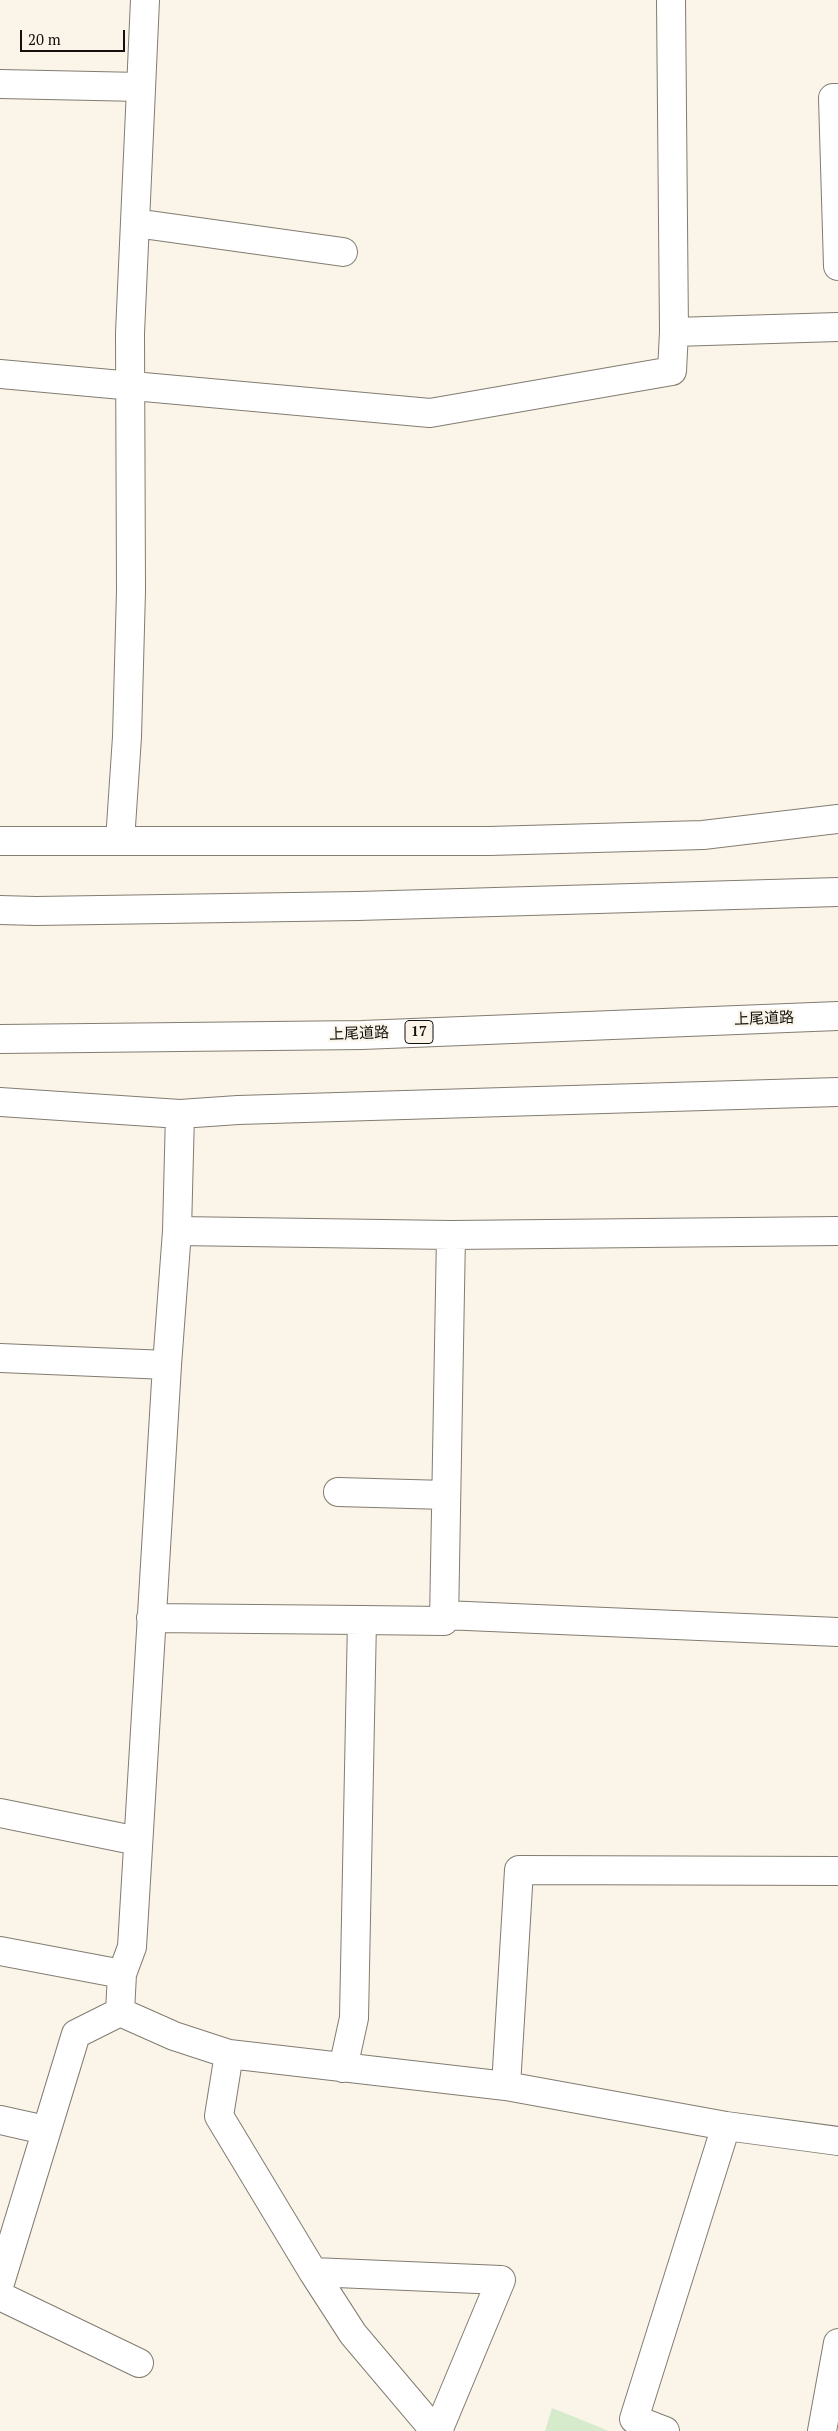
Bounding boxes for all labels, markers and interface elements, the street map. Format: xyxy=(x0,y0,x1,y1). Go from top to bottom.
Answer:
scale bar xyxy=(22,20,128,52)
text: 20 m xyxy=(28,29,61,49)
street label: 上尾道路 xyxy=(734,1009,794,1029)
road number: 17 xyxy=(405,1020,433,1044)
street label: 上尾道路 xyxy=(329,1024,389,1044)

